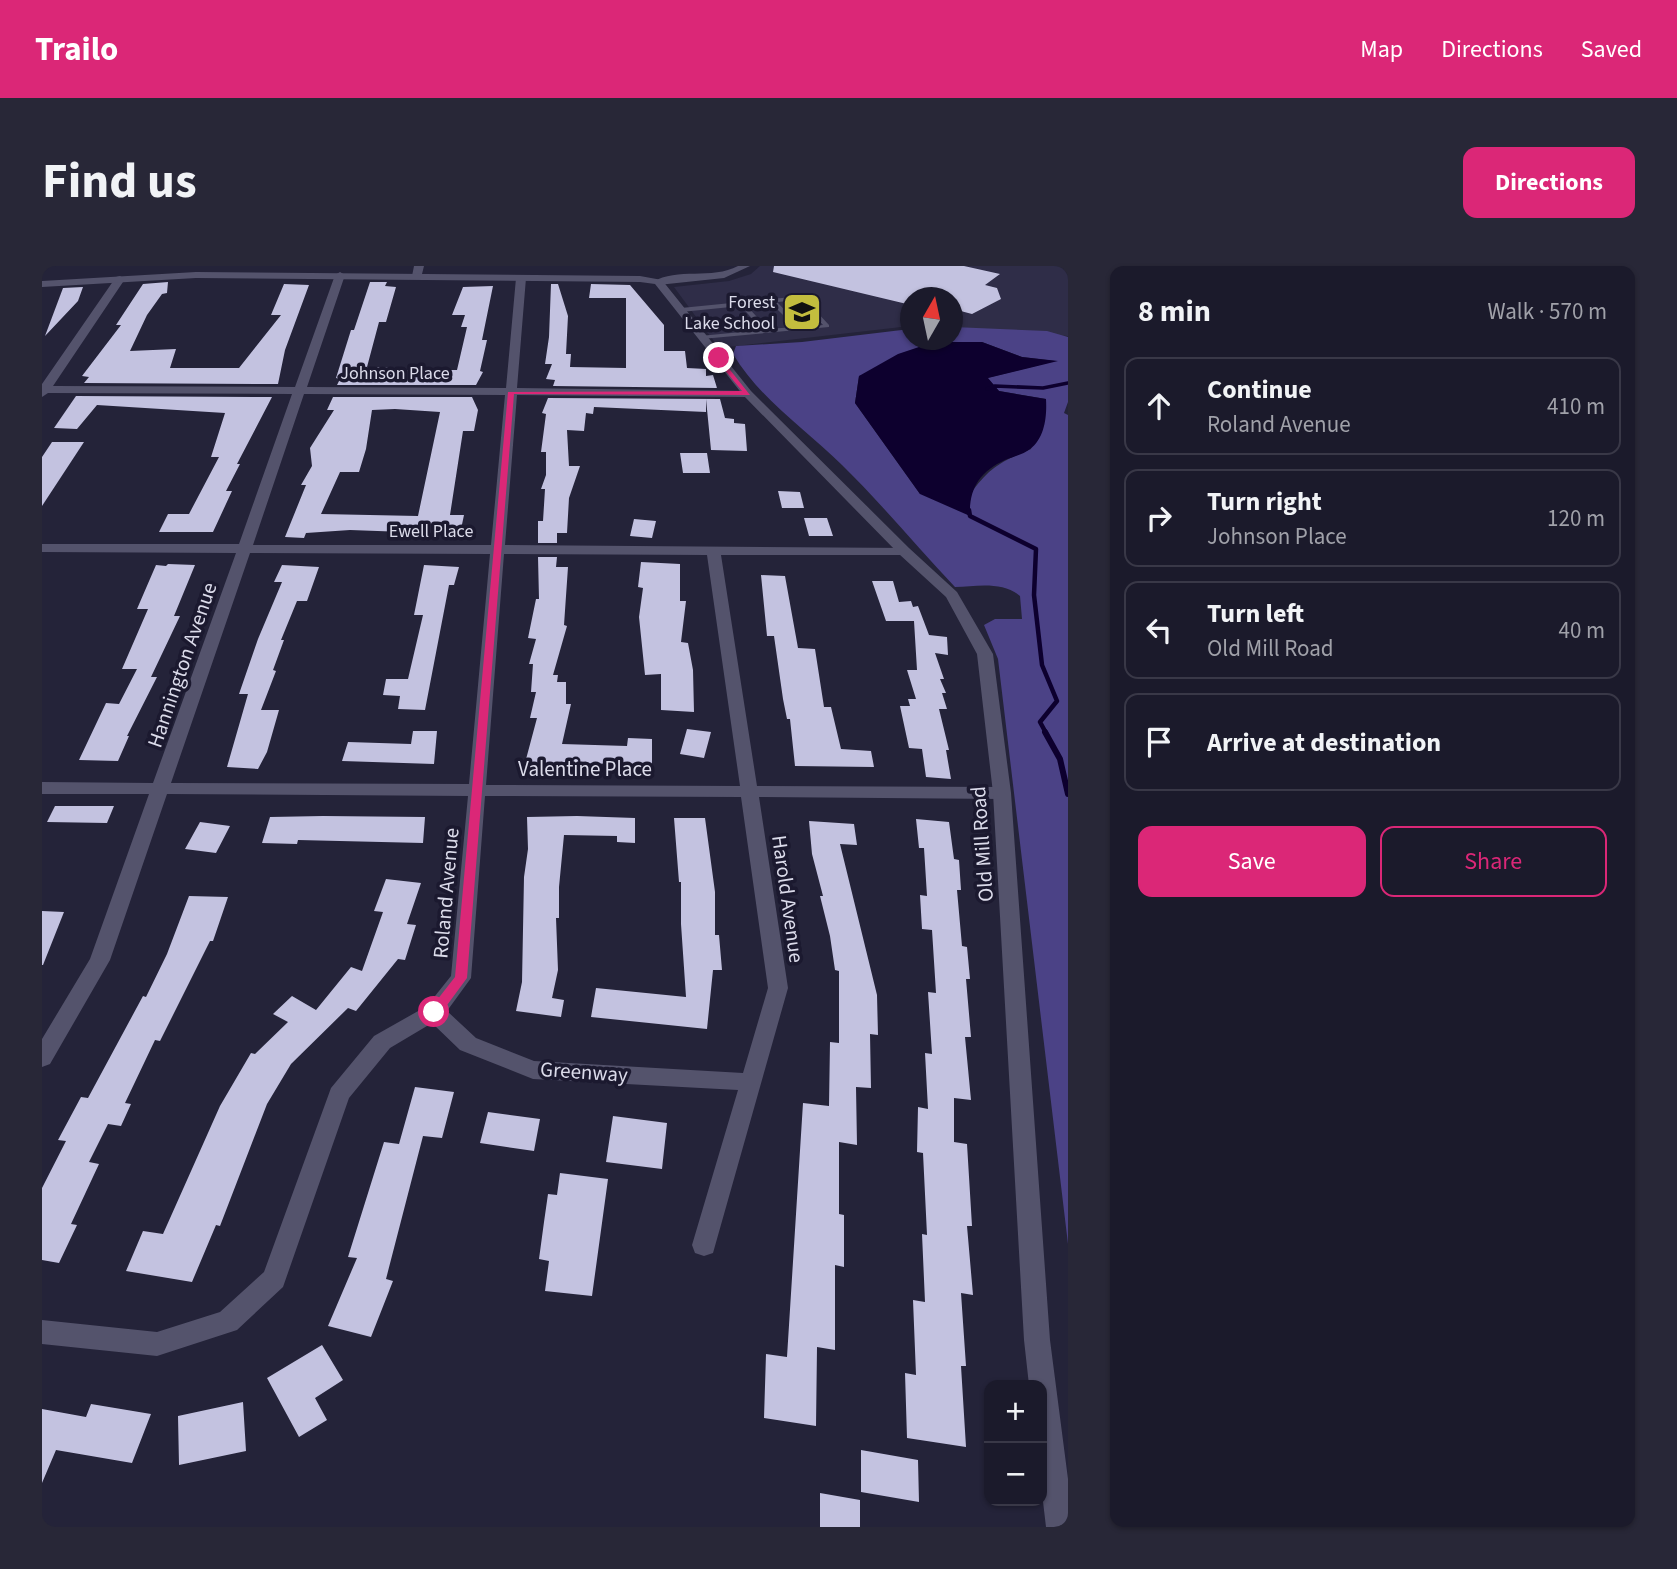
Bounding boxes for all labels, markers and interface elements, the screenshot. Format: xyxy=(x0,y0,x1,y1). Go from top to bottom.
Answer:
text: Trailo xyxy=(35,26,118,73)
text: Map xyxy=(1360,32,1403,67)
text: Directions xyxy=(1441,32,1543,67)
text: Saved xyxy=(1581,32,1642,67)
text: Find us xyxy=(42,147,197,217)
button: Directions xyxy=(1463,147,1635,218)
north arrow xyxy=(900,287,963,350)
place label: Forest Lake School xyxy=(684,290,775,336)
text: 8 min xyxy=(1138,290,1211,333)
school or university icon: Forest Lake School xyxy=(781,291,823,333)
text: Walk · 570 m xyxy=(1488,295,1607,328)
route end xyxy=(703,342,734,373)
street label: Johnson Place xyxy=(340,361,450,386)
text: Continue xyxy=(1207,371,1312,408)
icon: ahead xyxy=(1140,387,1178,425)
text: 410 m xyxy=(1547,390,1605,423)
text: Roland Avenue xyxy=(1207,408,1351,441)
text: Turn right xyxy=(1207,483,1322,520)
icon: right xyxy=(1140,499,1178,537)
text: 120 m xyxy=(1547,502,1605,535)
street label: Ewell Place xyxy=(389,519,473,544)
text: Johnson Place xyxy=(1207,520,1347,553)
street label: Hannington Avenue xyxy=(140,578,224,752)
text: Turn left xyxy=(1207,595,1304,632)
icon: left xyxy=(1140,611,1178,649)
text: 40 m xyxy=(1558,614,1605,647)
text: Old Mill Road xyxy=(1207,632,1334,665)
icon: arrive xyxy=(1140,723,1178,761)
text: Arrive at destination xyxy=(1207,724,1441,761)
street label: Valentine Place xyxy=(518,754,652,784)
street label: Old Mill Road xyxy=(963,785,1001,903)
street label: Roland Avenue xyxy=(425,826,467,960)
button: Save xyxy=(1138,826,1366,897)
button: Share xyxy=(1380,826,1607,897)
street label: Harold Avenue xyxy=(764,833,812,965)
route start xyxy=(418,996,449,1027)
street label: Greenway xyxy=(539,1054,629,1090)
map controls xyxy=(984,1380,1047,1506)
button: + xyxy=(984,1380,1047,1443)
button: − xyxy=(984,1443,1047,1506)

